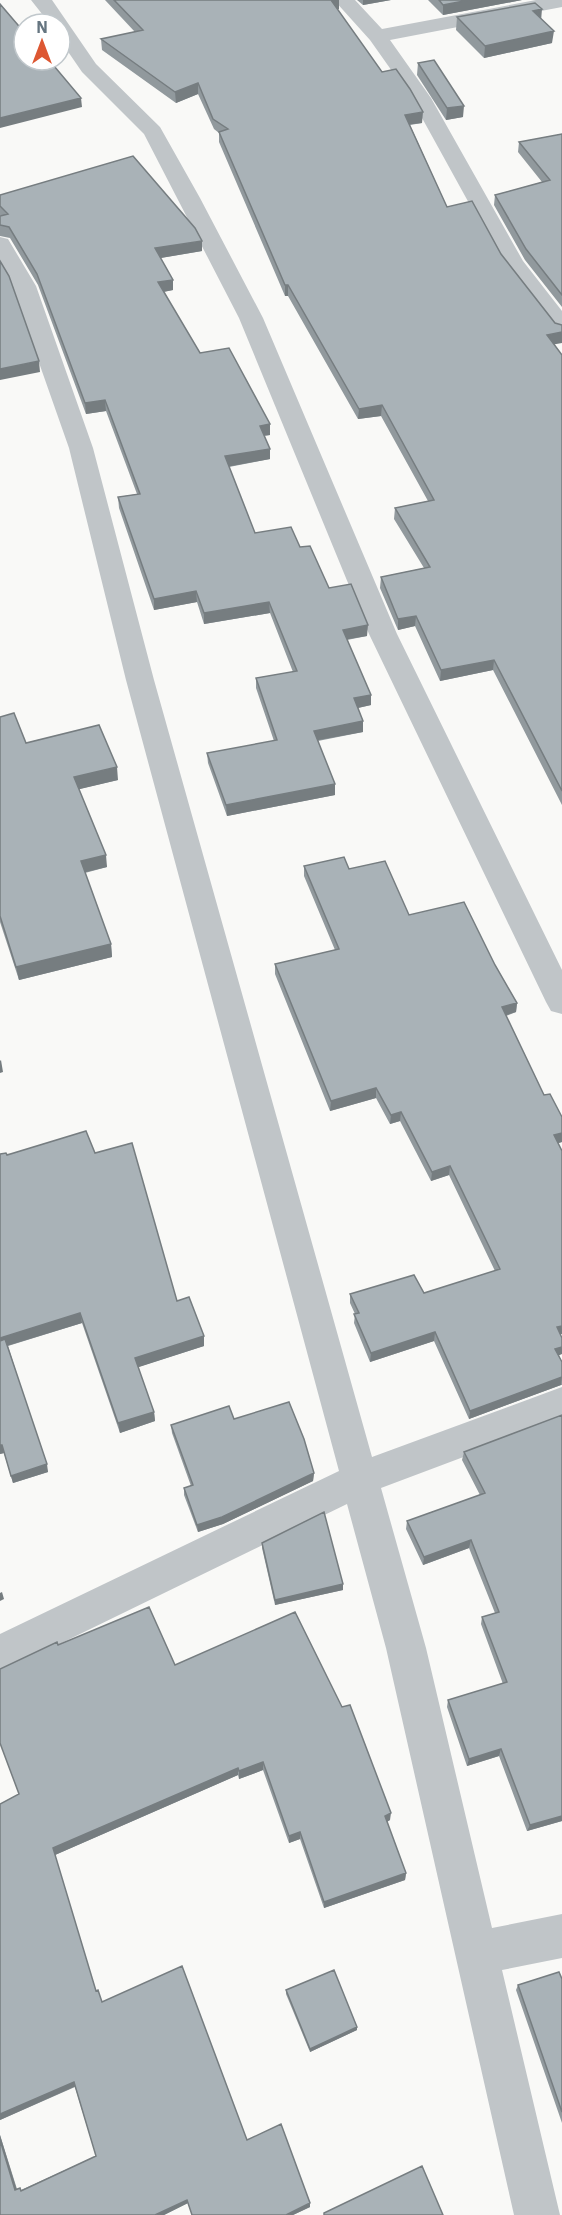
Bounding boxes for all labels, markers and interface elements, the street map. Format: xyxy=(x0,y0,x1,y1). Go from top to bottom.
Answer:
north arrow xyxy=(12,12,72,72)
text: N xyxy=(36,17,48,37)

